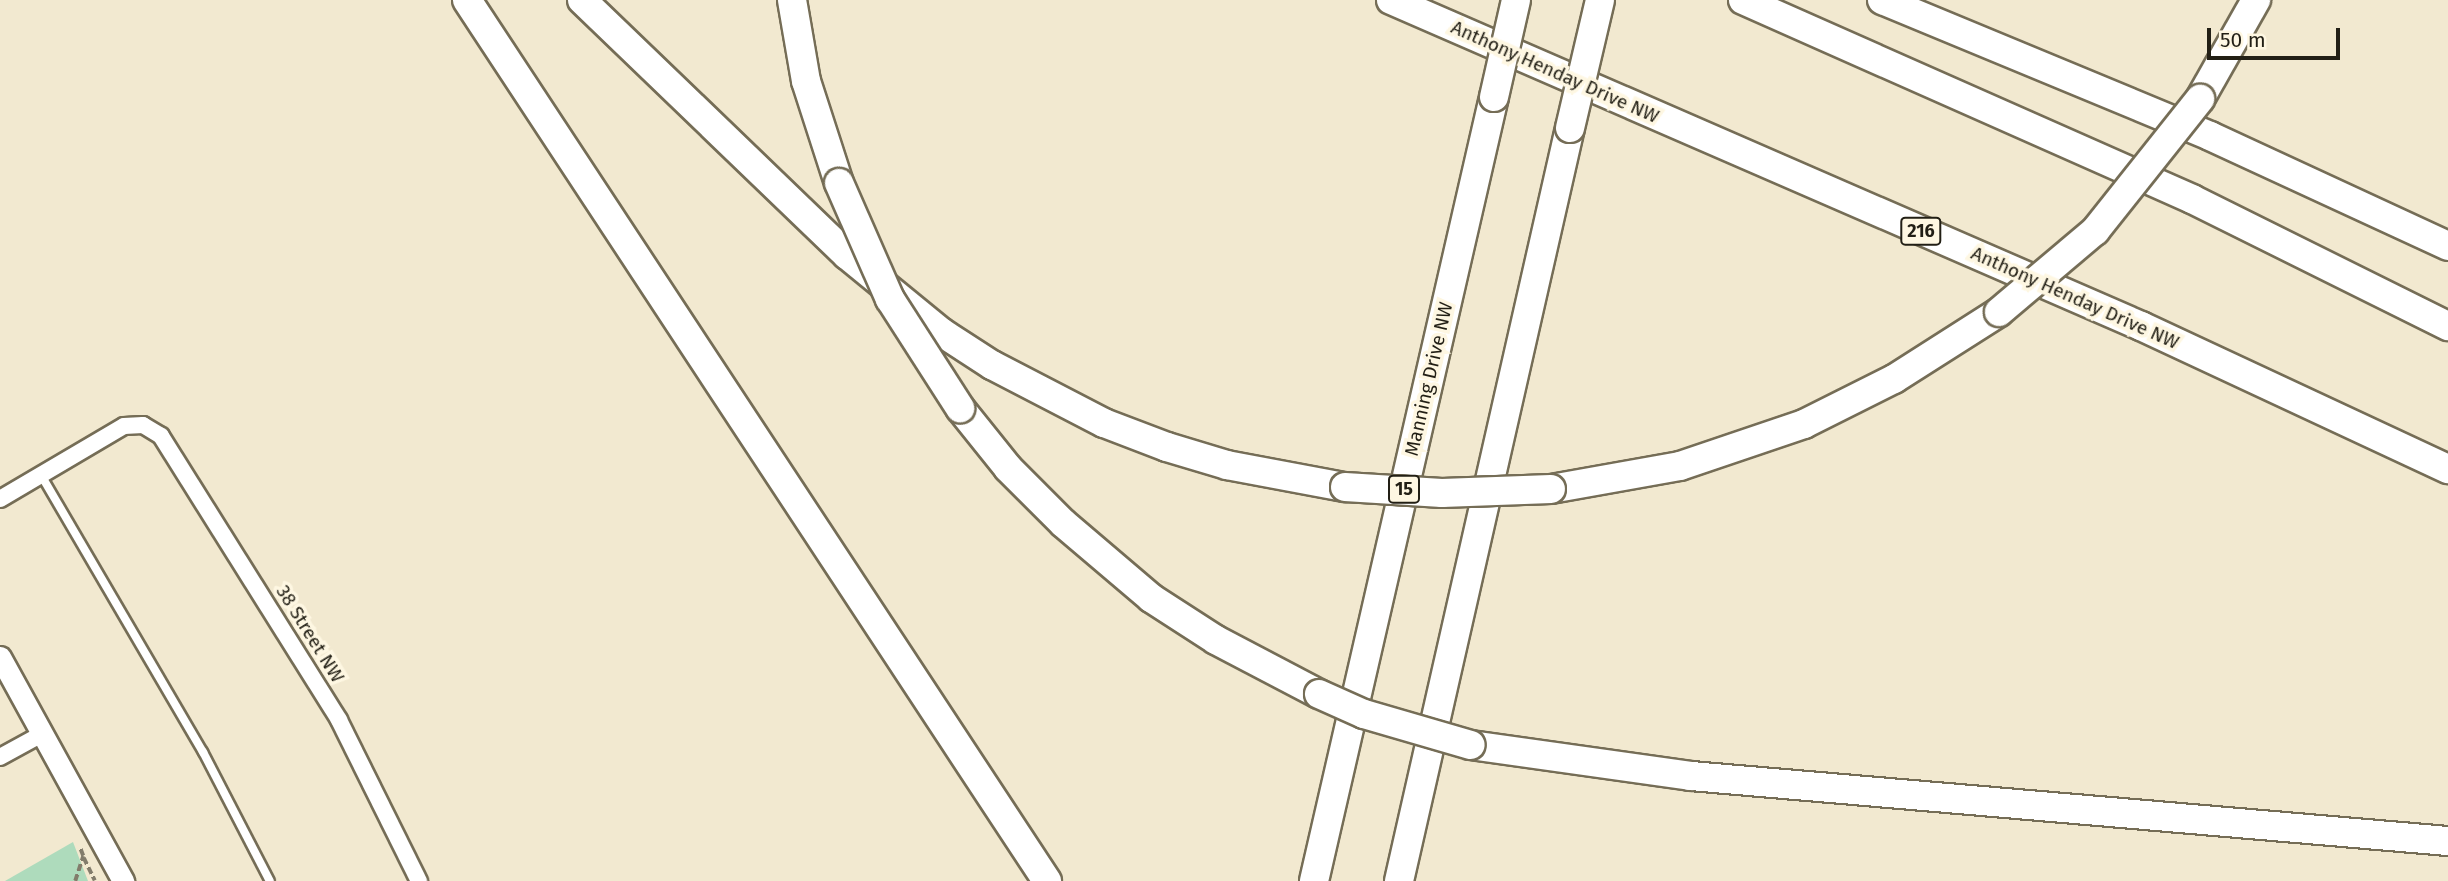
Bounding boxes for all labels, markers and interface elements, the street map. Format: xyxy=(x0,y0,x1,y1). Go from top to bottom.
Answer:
scale bar xyxy=(2210,14,2343,58)
street label: Anthony Henday Drive NW xyxy=(1448,16,1662,128)
text: 50 m xyxy=(2220,27,2266,53)
road number: 216 xyxy=(1900,216,1942,246)
street label: Anthony Henday Drive NW xyxy=(1968,242,2182,354)
street label: Manning Drive NW xyxy=(1400,300,1458,458)
road number: 15 xyxy=(1386,475,1422,504)
street label: 38 Street NW xyxy=(271,581,349,687)

